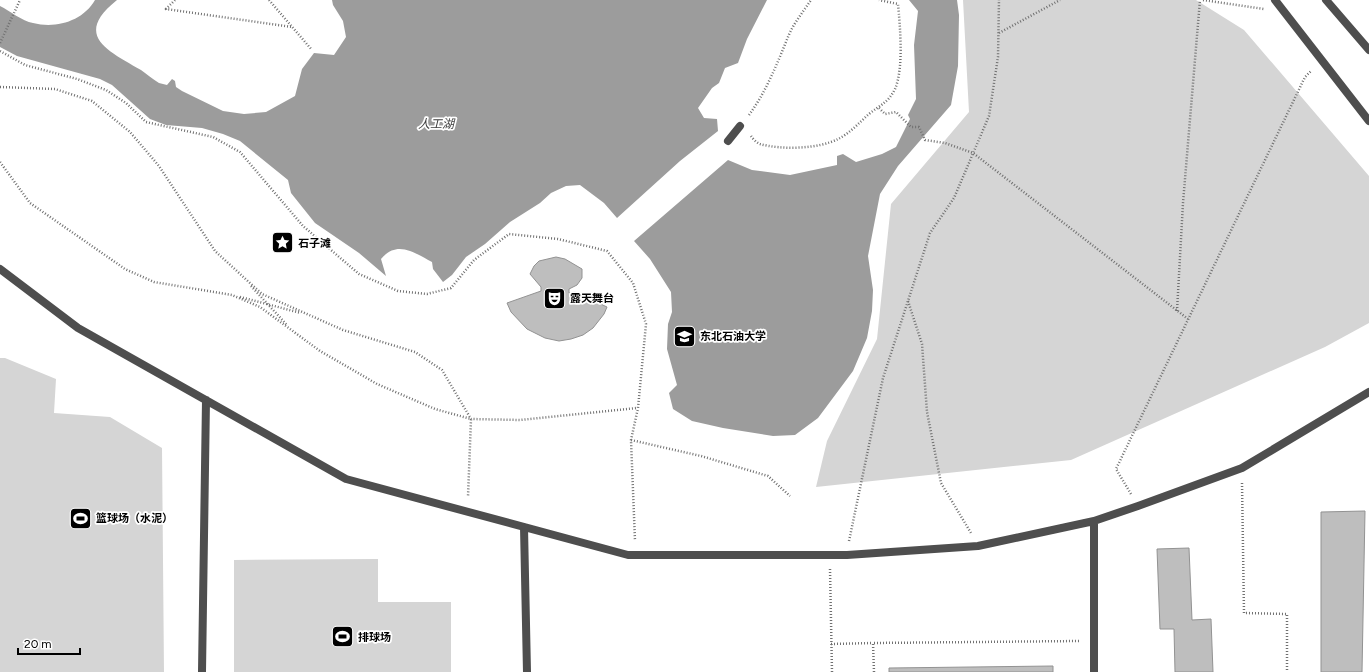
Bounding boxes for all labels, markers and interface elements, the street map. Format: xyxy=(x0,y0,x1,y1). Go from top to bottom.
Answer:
water label: 人工湖 xyxy=(418,117,456,131)
place icon: 石子滩 xyxy=(270,230,296,256)
place label: 石子滩 xyxy=(298,237,331,250)
theatre icon: 露天舞台 xyxy=(541,285,567,311)
place label: 露天舞台 xyxy=(570,292,614,305)
school or university icon: 东北石油大学 xyxy=(671,323,697,349)
place label: 东北石油大学 xyxy=(700,330,766,343)
sports icon: 篮球场（水泥） xyxy=(68,505,94,531)
place label: 篮球场（水泥） xyxy=(96,512,173,525)
sports icon: 排球场 xyxy=(330,624,356,650)
scale bar xyxy=(18,630,80,656)
place label: 排球场 xyxy=(358,631,391,644)
text: 20 m xyxy=(24,637,52,651)

